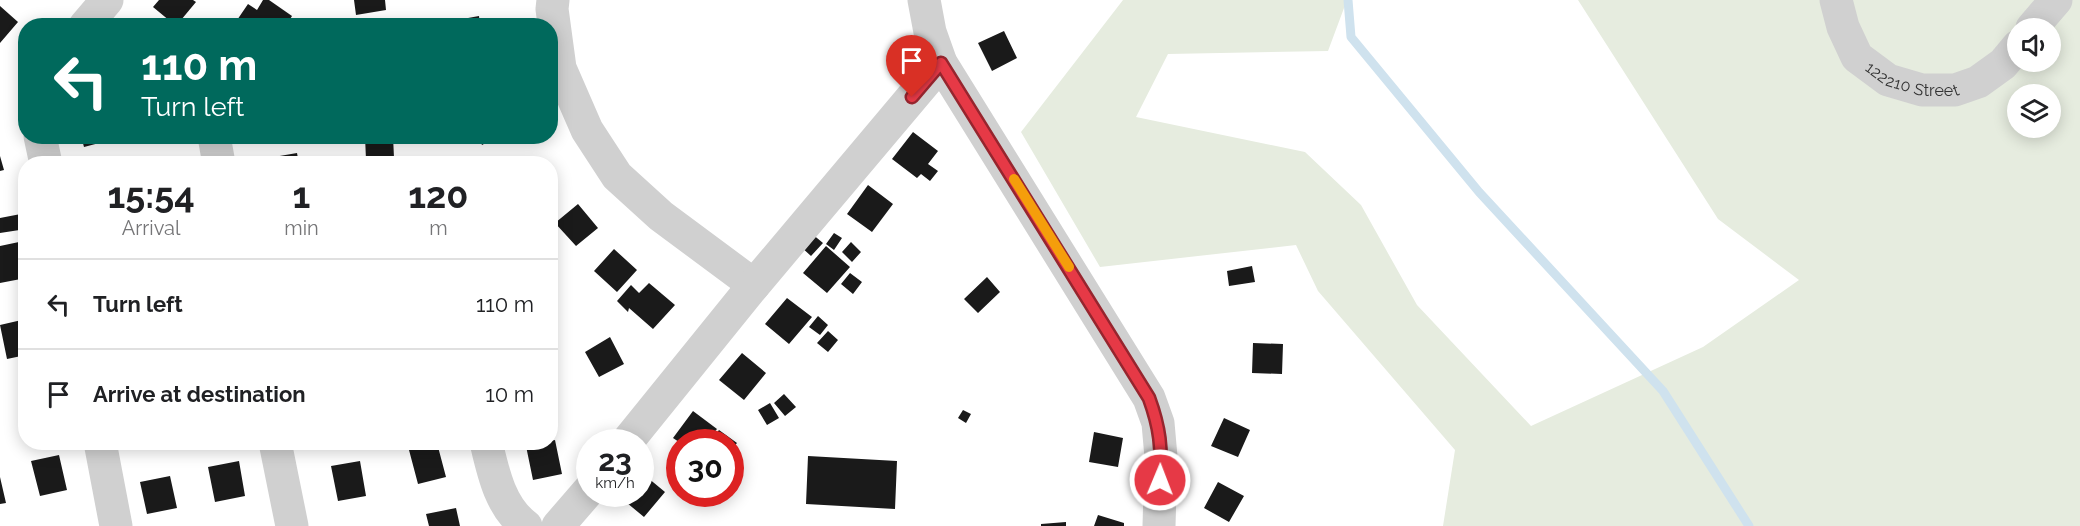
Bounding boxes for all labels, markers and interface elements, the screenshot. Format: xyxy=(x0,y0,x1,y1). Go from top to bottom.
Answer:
map controls xyxy=(2007,18,2061,138)
button: sound xyxy=(2007,18,2061,72)
pin xyxy=(886,35,937,97)
text: 110 m xyxy=(141,41,257,90)
icon: left xyxy=(42,42,120,120)
icon: arrive xyxy=(895,44,928,77)
street label: 122210 Street xyxy=(1862,57,1962,100)
button: layers xyxy=(2007,84,2061,138)
text: Turn left xyxy=(141,91,244,122)
text: 15:54 xyxy=(108,174,195,216)
text: 1 xyxy=(293,174,310,216)
text: 120 xyxy=(408,174,468,216)
text: Arrival xyxy=(122,216,180,240)
text: min xyxy=(284,216,319,240)
text: m xyxy=(429,216,448,240)
icon: left xyxy=(42,288,75,321)
text: Turn left xyxy=(93,291,183,317)
text: 110 m xyxy=(476,291,534,317)
icon: arrive xyxy=(42,378,75,411)
text: Arrive at destination xyxy=(93,381,306,407)
text: 10 m xyxy=(485,381,534,407)
speed limit sign: 30 xyxy=(666,429,744,507)
text: 23 xyxy=(598,443,632,478)
position arrow xyxy=(1128,448,1192,512)
text: km/h xyxy=(595,474,635,492)

